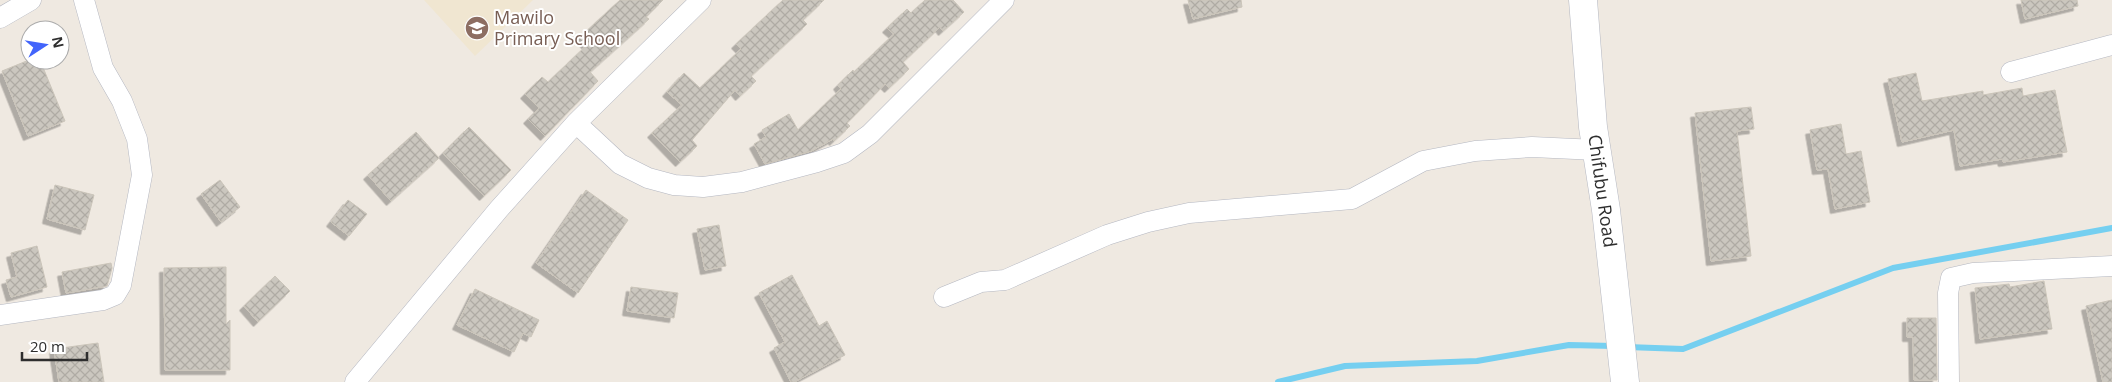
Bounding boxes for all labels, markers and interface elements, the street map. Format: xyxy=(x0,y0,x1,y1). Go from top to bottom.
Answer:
place label: Mawilo Primary School xyxy=(494,5,620,50)
school or university icon: Mawilo Primary School xyxy=(464,15,490,41)
north arrow xyxy=(20,20,70,70)
text: N xyxy=(48,35,69,50)
street label: Chifubu Road xyxy=(1583,133,1623,249)
scale bar xyxy=(22,330,88,362)
text: 20 m xyxy=(30,336,65,356)

